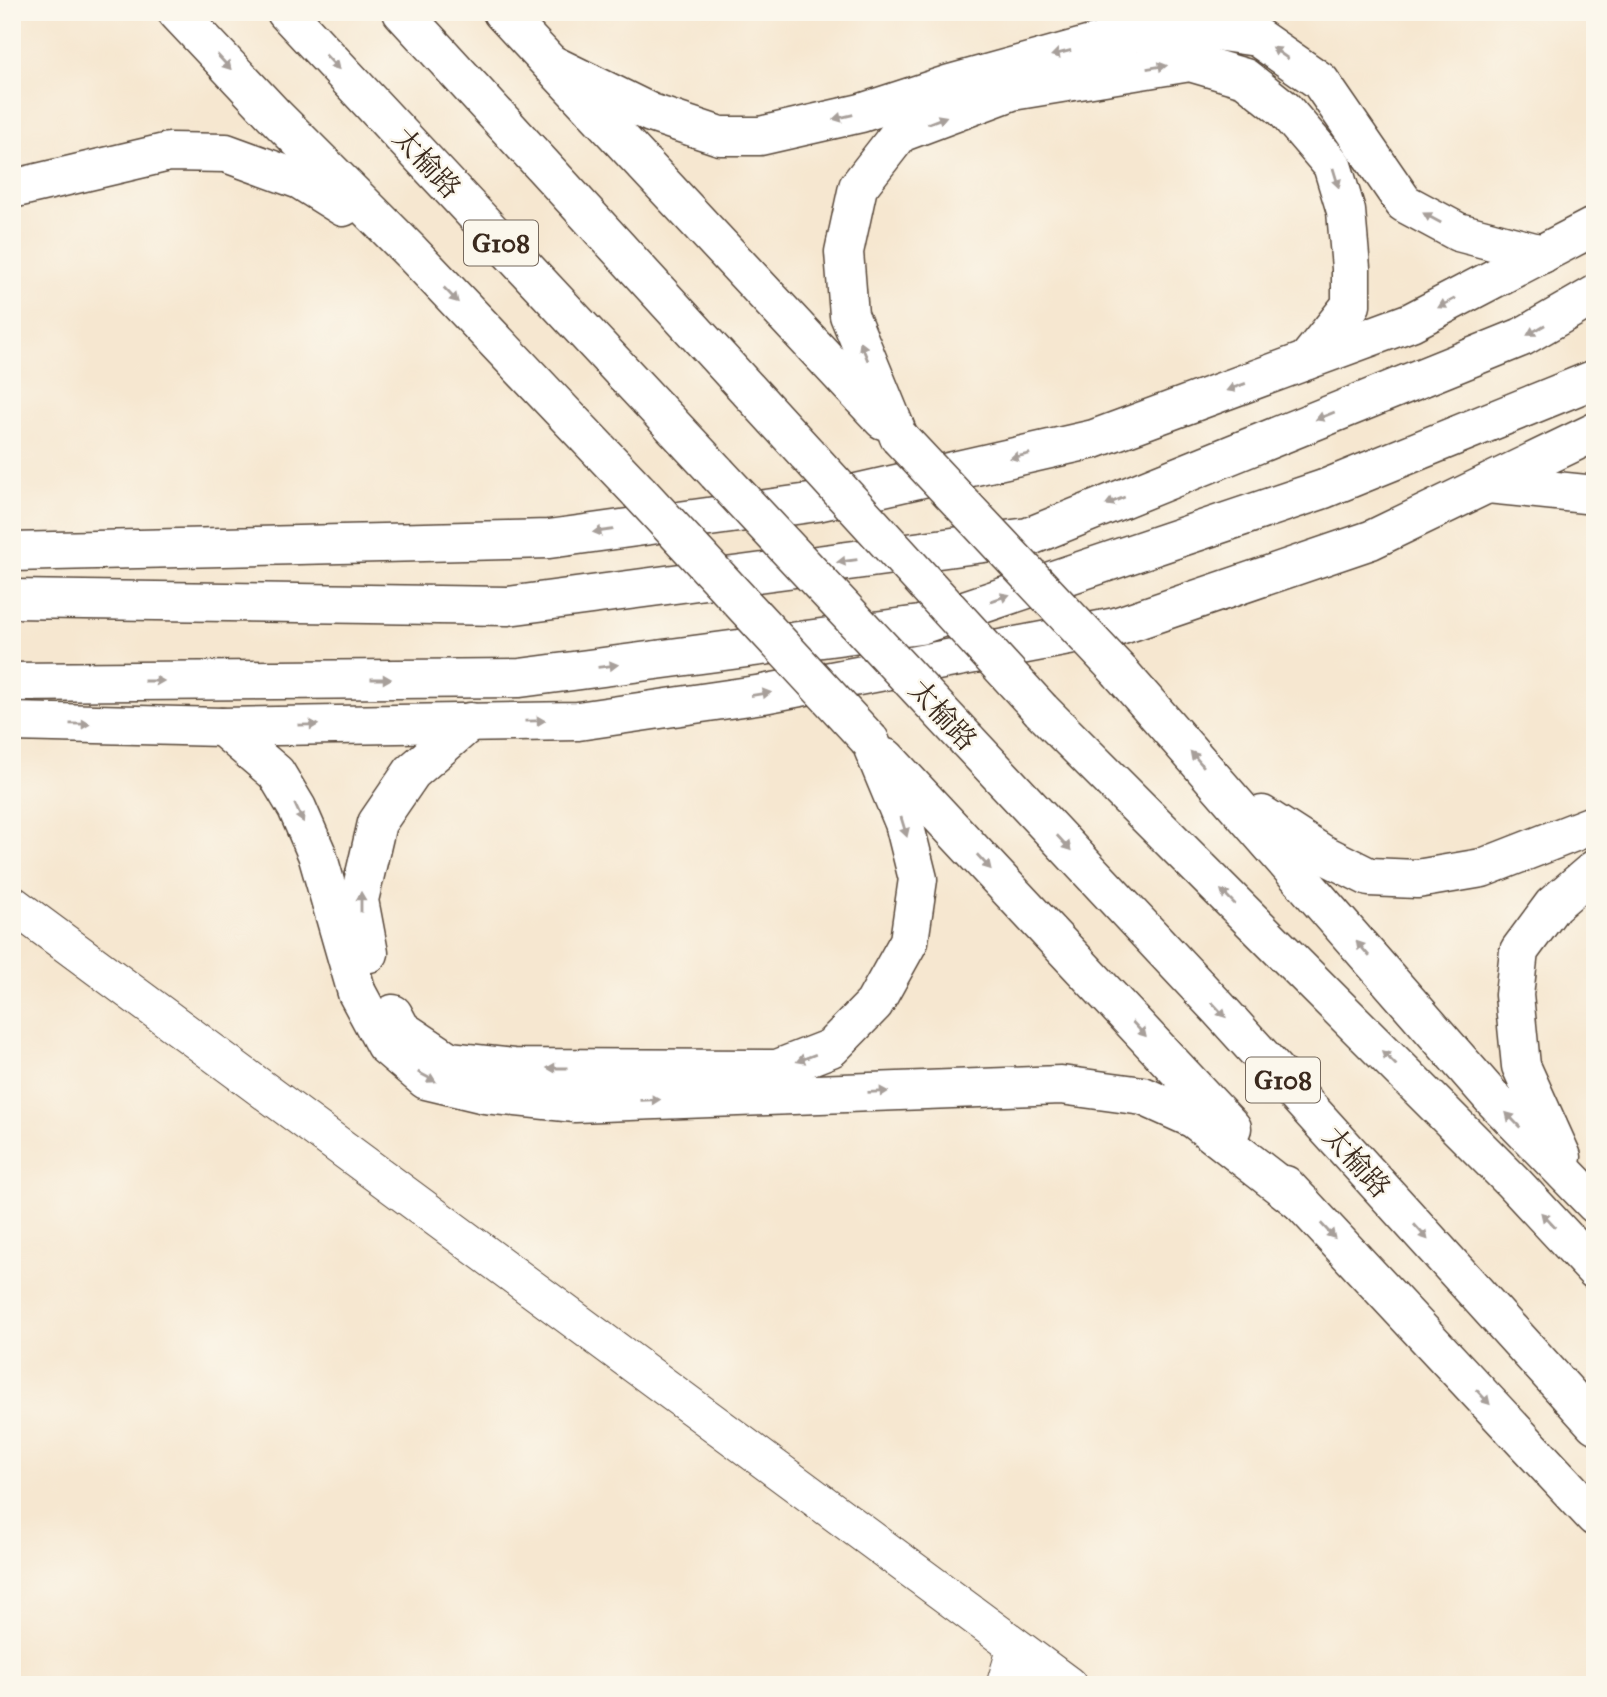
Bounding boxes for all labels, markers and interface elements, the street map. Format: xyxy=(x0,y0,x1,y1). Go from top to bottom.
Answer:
one-way arrow xyxy=(1271,46,1289,60)
one-way arrow xyxy=(1050,49,1071,59)
one-way arrow xyxy=(215,53,231,70)
one-way arrow xyxy=(324,53,340,70)
one-way arrow xyxy=(1146,61,1168,72)
one-way arrow xyxy=(832,112,854,123)
one-way arrow xyxy=(926,114,947,125)
street label: 太榆路 xyxy=(386,120,468,206)
one-way arrow xyxy=(1331,167,1341,188)
one-way arrow xyxy=(1422,212,1441,224)
road number: G108 xyxy=(464,220,538,266)
one-way arrow xyxy=(443,286,459,303)
one-way arrow xyxy=(1437,297,1457,309)
one-way arrow xyxy=(1526,323,1545,336)
one-way arrow xyxy=(858,341,869,362)
one-way arrow xyxy=(1226,382,1247,393)
one-way arrow xyxy=(1315,410,1336,421)
one-way arrow xyxy=(1009,451,1031,462)
one-way arrow xyxy=(1104,496,1125,507)
one-way arrow xyxy=(592,526,614,537)
one-way arrow xyxy=(836,556,858,567)
one-way arrow xyxy=(990,592,1011,603)
one-way arrow xyxy=(597,661,619,672)
street label: 太榆路 xyxy=(902,672,984,758)
one-way arrow xyxy=(371,673,393,685)
one-way arrow xyxy=(143,675,165,687)
one-way arrow xyxy=(750,688,772,699)
one-way arrow xyxy=(525,716,547,727)
one-way arrow xyxy=(70,718,92,729)
one-way arrow xyxy=(297,719,319,731)
one-way arrow xyxy=(1190,751,1205,768)
one-way arrow xyxy=(293,803,304,823)
one-way arrow xyxy=(900,817,910,838)
one-way arrow xyxy=(1055,834,1071,851)
one-way arrow xyxy=(975,854,992,871)
one-way arrow xyxy=(1220,889,1236,905)
one-way arrow xyxy=(355,891,367,913)
one-way arrow xyxy=(1355,940,1371,958)
one-way arrow xyxy=(1211,1001,1227,1019)
one-way arrow xyxy=(1130,1020,1146,1037)
one-way arrow xyxy=(1380,1049,1397,1066)
one-way arrow xyxy=(796,1052,817,1063)
road number: G108 xyxy=(1246,1058,1320,1102)
one-way arrow xyxy=(545,1062,567,1074)
one-way arrow xyxy=(417,1070,437,1082)
one-way arrow xyxy=(867,1086,889,1097)
one-way arrow xyxy=(640,1095,662,1106)
one-way arrow xyxy=(1505,1111,1522,1128)
street label: 太榆路 xyxy=(1316,1119,1398,1205)
one-way arrow xyxy=(1541,1212,1557,1229)
one-way arrow xyxy=(1319,1222,1335,1239)
one-way arrow xyxy=(1413,1223,1429,1241)
one-way arrow xyxy=(1474,1388,1490,1405)

